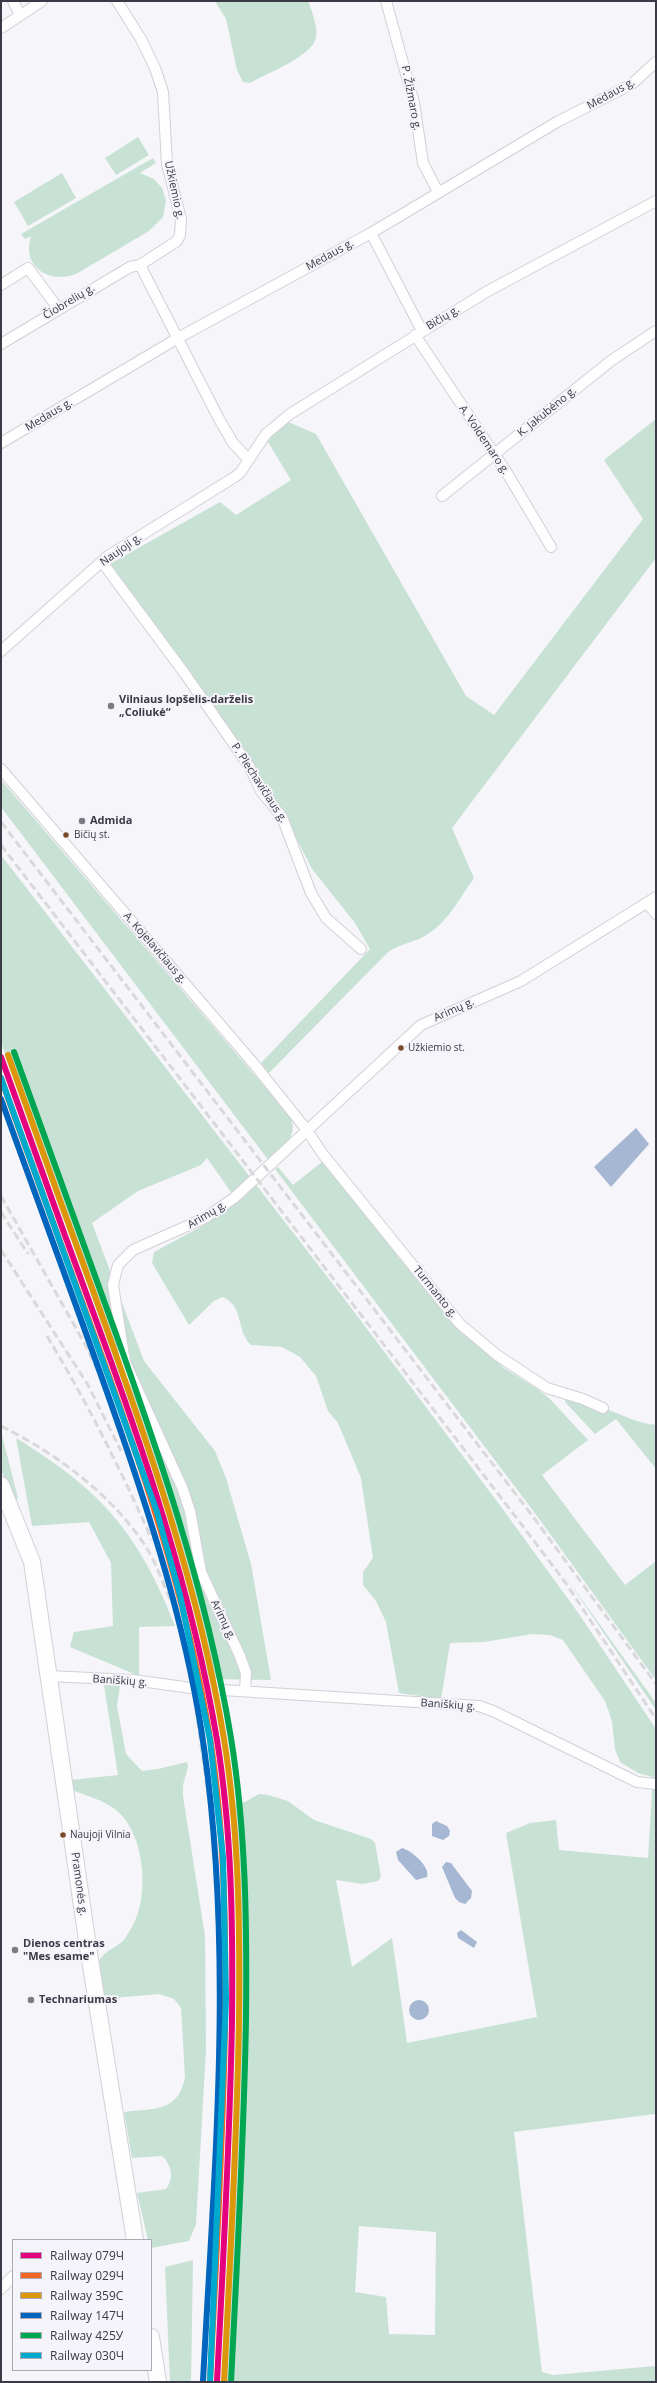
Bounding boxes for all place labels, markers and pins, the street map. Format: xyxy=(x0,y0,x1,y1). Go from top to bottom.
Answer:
place label: Vilniaus lopšelis-darželis „Coliukė“ xyxy=(119,693,253,719)
marker: Vilniaus lopšelis-darželis „Coliukė“ xyxy=(106,701,116,711)
place label: Admida xyxy=(90,814,132,828)
marker: Admida xyxy=(77,816,87,826)
place label: Bičių st. xyxy=(74,829,110,841)
marker: Bičių st. xyxy=(61,830,71,840)
place label: Užkiemio st. xyxy=(408,1042,465,1054)
marker: Užkiemio st. xyxy=(396,1043,406,1053)
place label: Naujoji Vilnia xyxy=(70,1829,131,1841)
marker: Naujoji Vilnia xyxy=(58,1830,68,1840)
place label: Dienos centras "Mes esame" xyxy=(23,1937,105,1963)
marker: Dienos centras "Mes esame" xyxy=(10,1945,20,1955)
place label: Technariumas xyxy=(39,1993,117,2007)
marker: Technariumas xyxy=(26,1995,36,2005)

